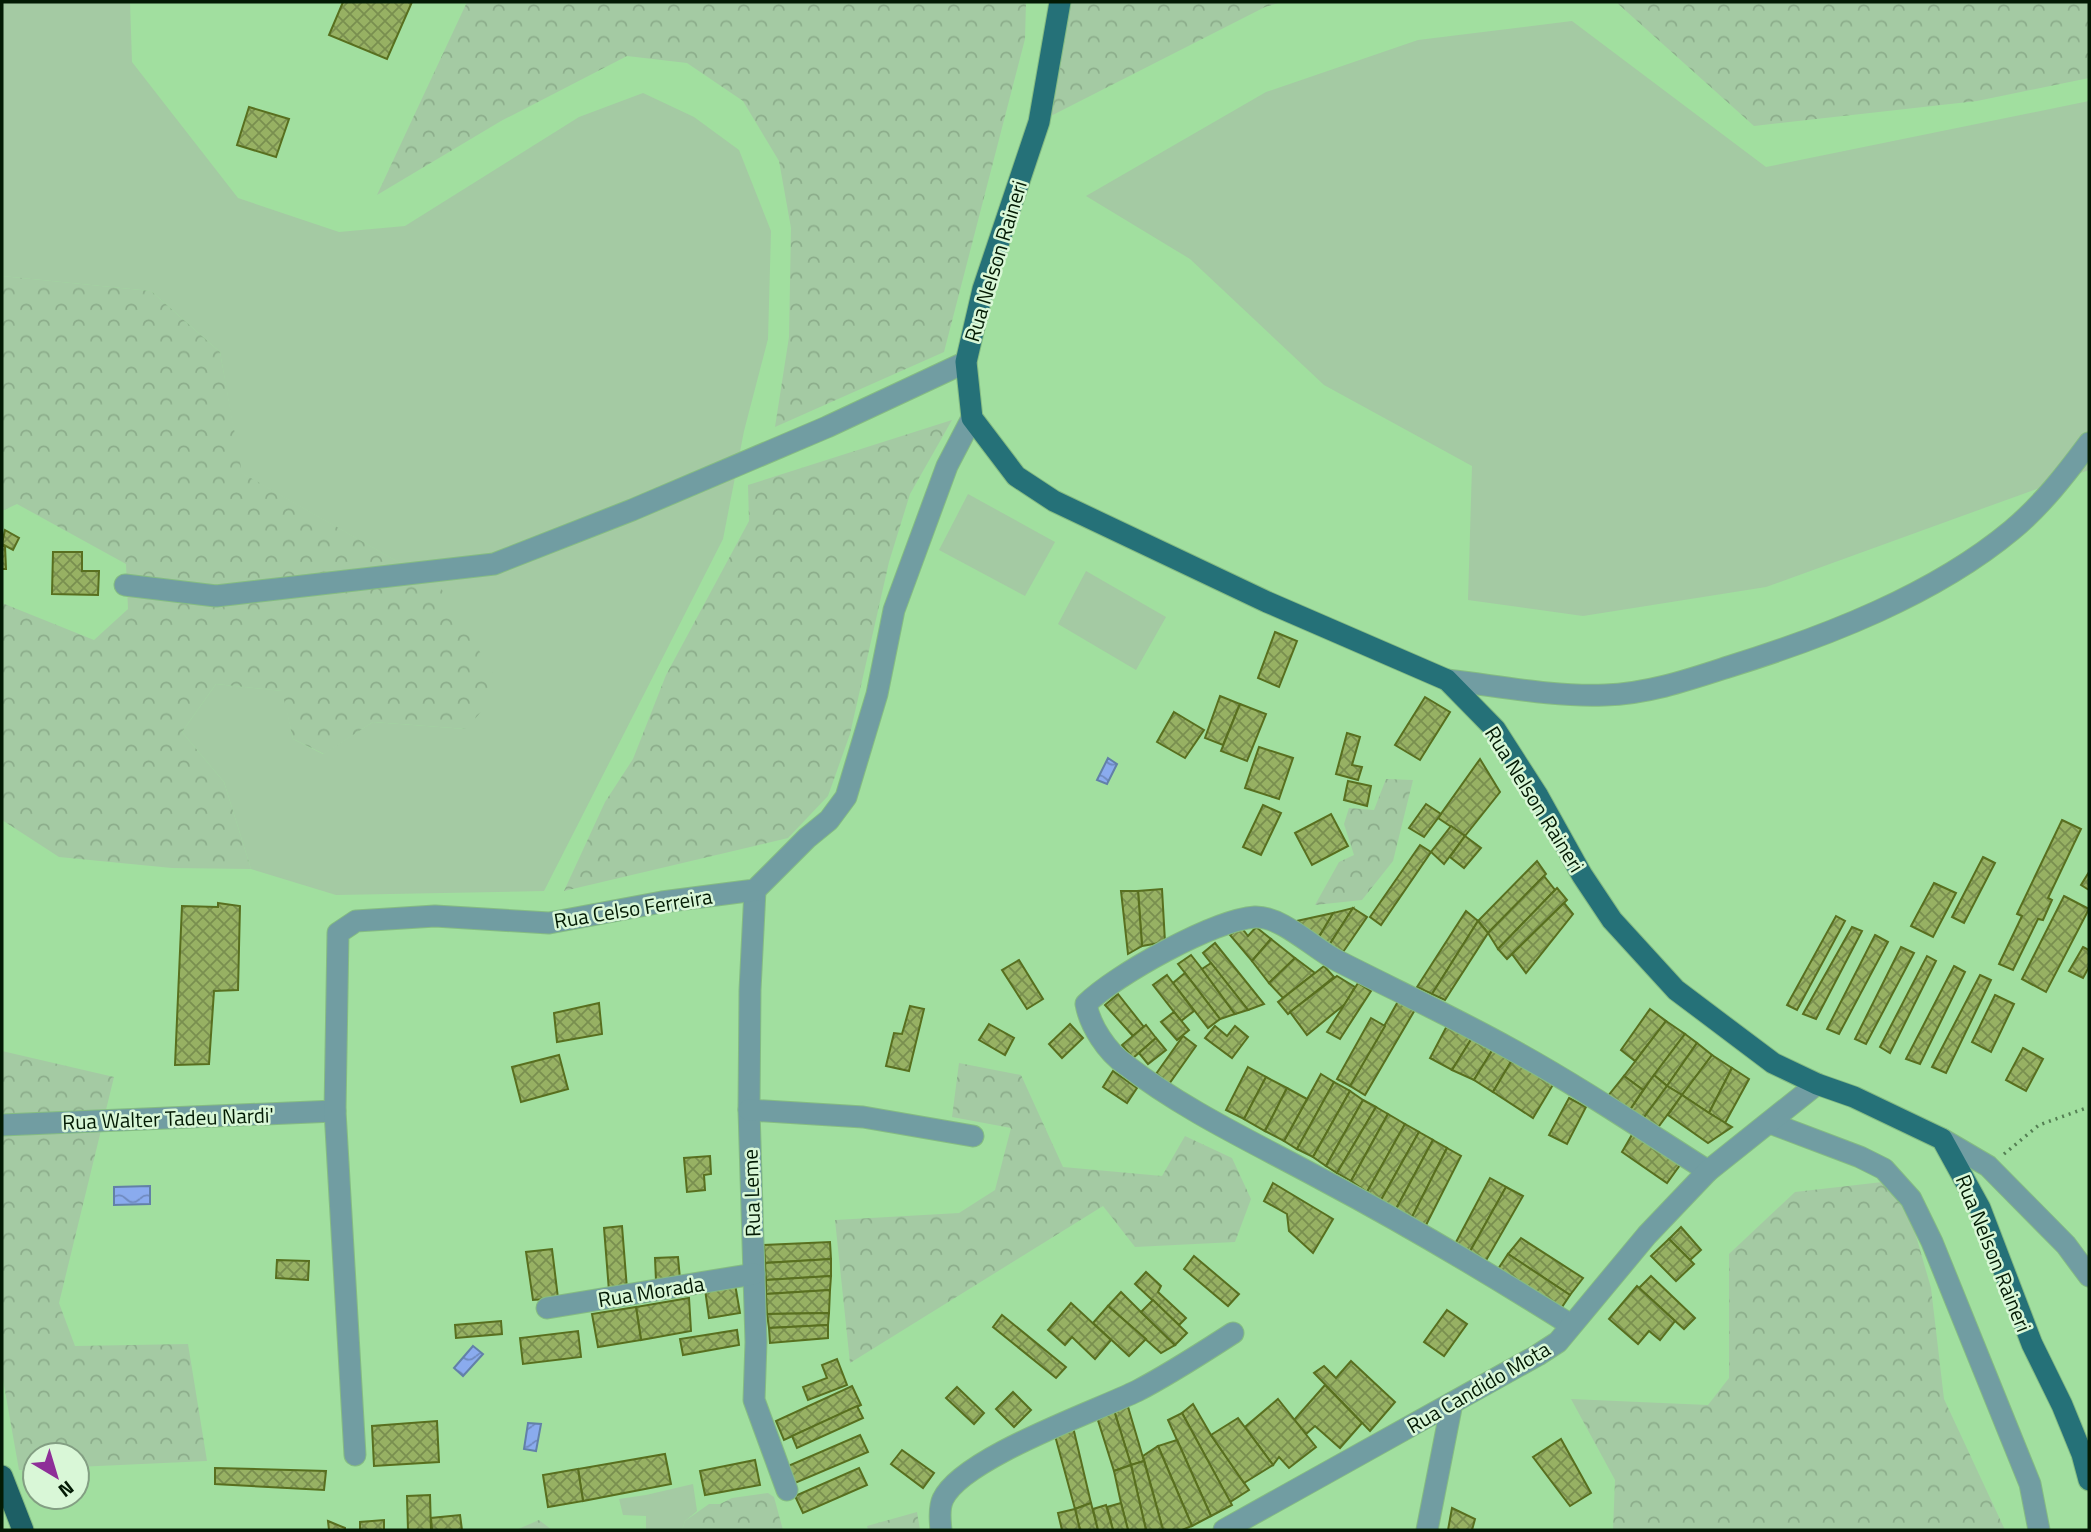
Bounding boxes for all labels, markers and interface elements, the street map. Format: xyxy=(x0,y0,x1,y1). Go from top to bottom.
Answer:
street label: Rua Nelson Raineri xyxy=(955,176,1035,346)
street label: Rua Nelson Raineri xyxy=(1477,720,1593,878)
street label: Rua Celso Ferreira xyxy=(552,880,715,936)
street label: Rua Walter Tadeu Nardi' xyxy=(62,1098,274,1138)
street label: Rua Leme xyxy=(733,1149,769,1237)
street label: Rua Nelson Raineri xyxy=(1948,1169,2040,1337)
street label: Rua Morada xyxy=(596,1267,707,1315)
street label: Rua Candido Mota xyxy=(1400,1333,1556,1441)
north arrow xyxy=(21,1441,91,1511)
text: N xyxy=(53,1474,81,1505)

